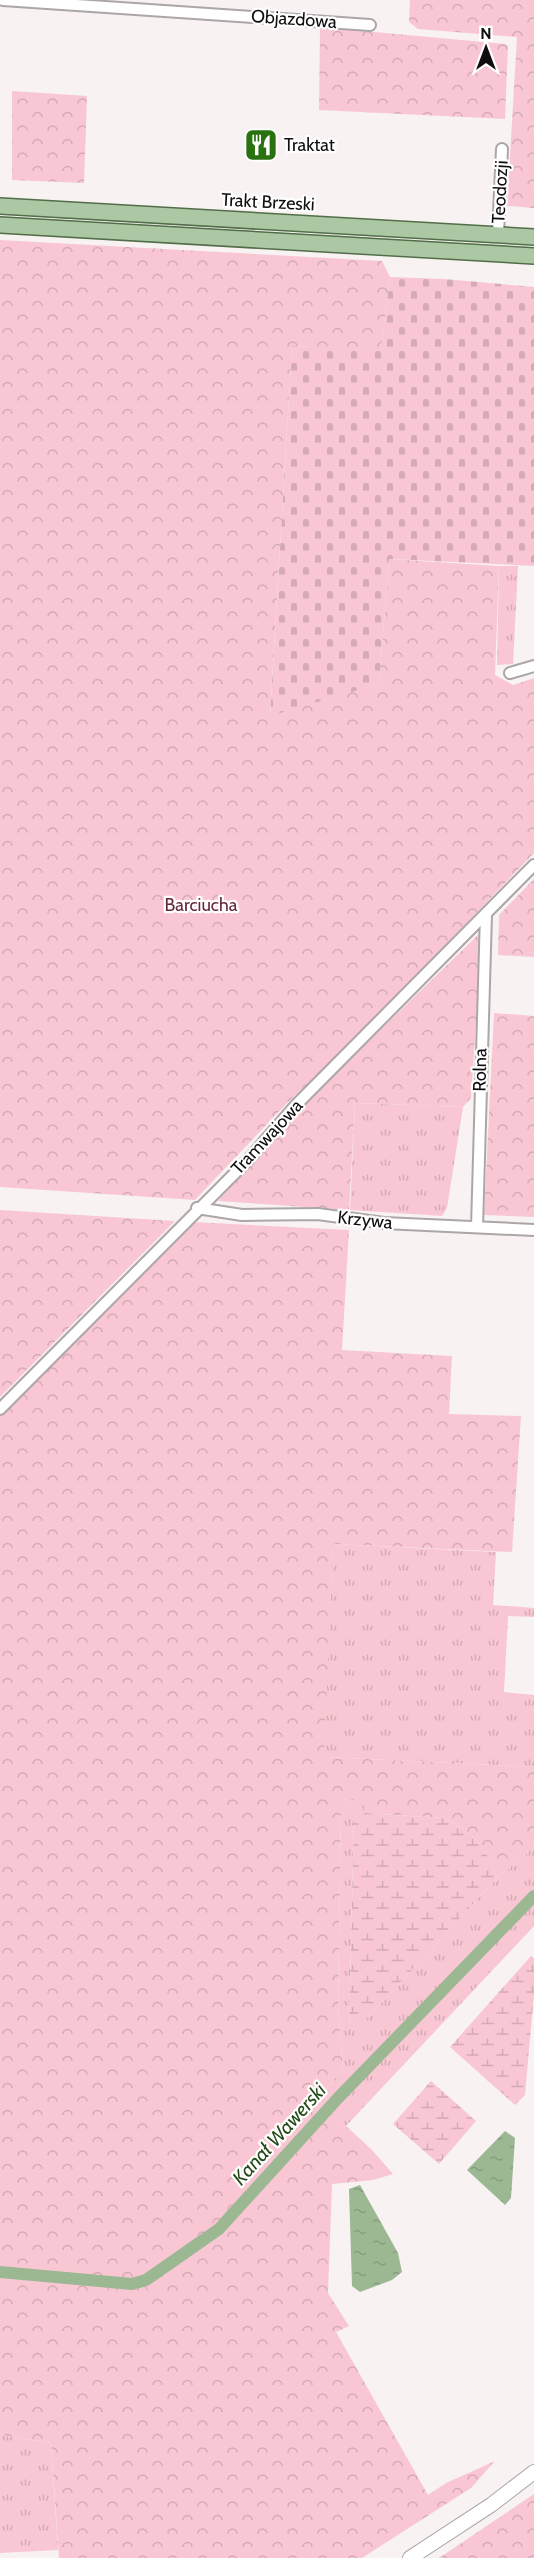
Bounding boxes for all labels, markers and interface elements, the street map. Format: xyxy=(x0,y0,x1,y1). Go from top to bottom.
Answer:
street label: Objazdowa xyxy=(250,5,338,33)
north arrow xyxy=(456,18,516,78)
text: N xyxy=(480,24,492,43)
restaurant icon: Traktat xyxy=(243,127,279,163)
place label: Traktat xyxy=(284,134,335,156)
street label: Teodozji xyxy=(487,160,513,224)
street label: Trakt Brzeski xyxy=(221,189,315,215)
park label: Barciucha xyxy=(165,894,238,916)
street label: Rolna xyxy=(469,1048,491,1092)
street label: Tramwajowa xyxy=(227,1095,308,1179)
street label: Krzywa xyxy=(336,1206,394,1234)
water label: Kanał Wawerski xyxy=(227,2078,331,2190)

